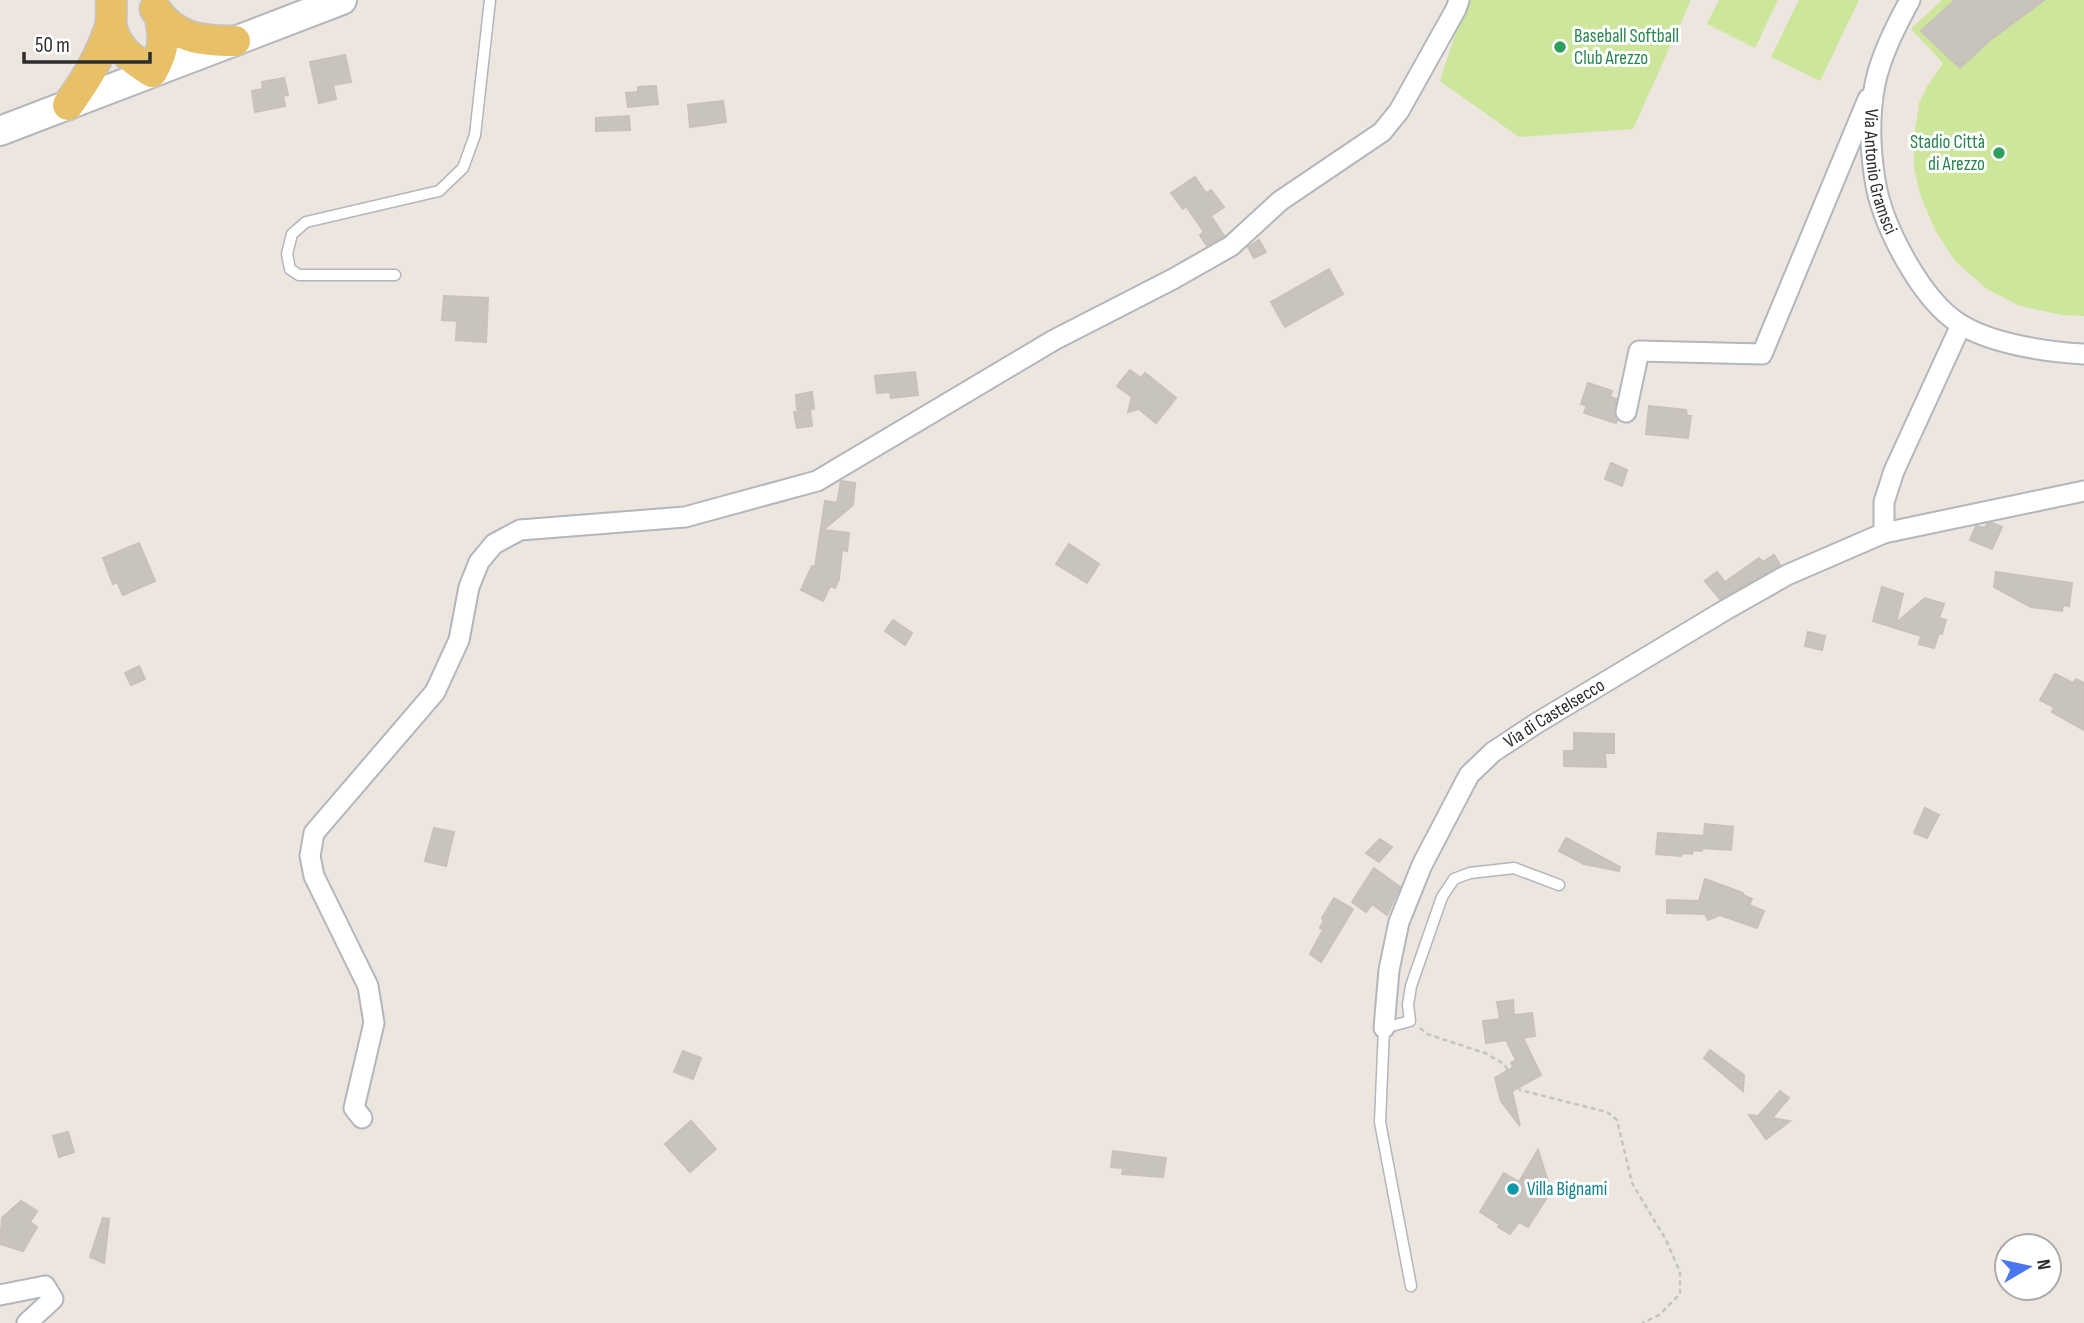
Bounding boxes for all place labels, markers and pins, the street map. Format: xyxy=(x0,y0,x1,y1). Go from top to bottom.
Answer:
place label: Baseball Softball Club Arezzo xyxy=(1574,25,1679,70)
marker: Baseball Softball Club Arezzo xyxy=(1552,39,1568,55)
place label: Stadio Città di Arezzo xyxy=(1910,131,1985,176)
marker: Stadio Città di Arezzo xyxy=(1991,145,2007,161)
place label: Villa Bignami xyxy=(1527,1178,1607,1201)
marker: Villa Bignami xyxy=(1505,1181,1521,1197)

